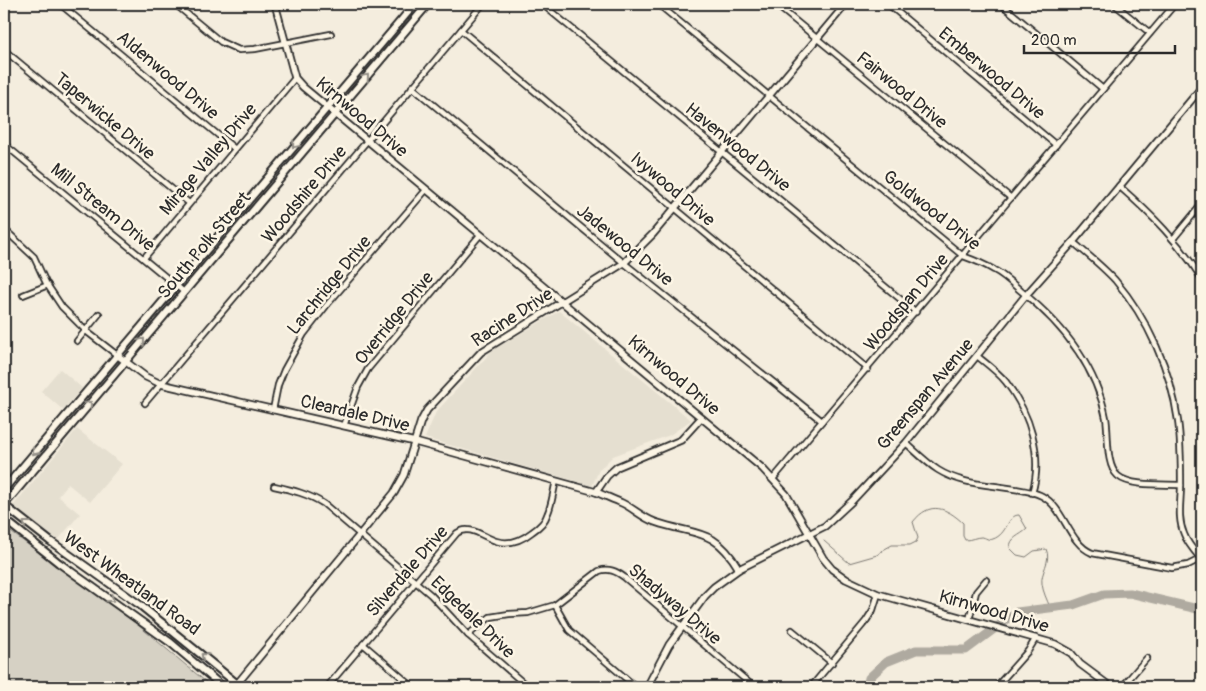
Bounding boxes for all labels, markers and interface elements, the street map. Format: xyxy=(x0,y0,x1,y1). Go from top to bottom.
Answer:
street label: Emberwood Drive xyxy=(934,22,1050,125)
scale bar xyxy=(1024,22,1175,54)
street label: Aldenwood Drive xyxy=(112,26,224,125)
text: 200 m xyxy=(1031,31,1076,50)
street label: Fairwood Drive xyxy=(852,47,952,134)
street label: Taperwicke Drive xyxy=(50,68,160,165)
street label: Kirnwood Drive xyxy=(311,72,413,163)
one-way arrow xyxy=(360,74,369,83)
street label: Mirage Valley Drive xyxy=(155,98,262,220)
street label: Havenwood Drive xyxy=(680,98,795,197)
one-way arrow xyxy=(292,139,301,148)
street label: Woodshire Drive xyxy=(257,141,352,248)
street label: Ivywood Drive xyxy=(626,147,720,232)
street label: Mill Stream Drive xyxy=(46,158,160,257)
street label: Goldwood Drive xyxy=(878,165,985,256)
street label: South Polk Street xyxy=(153,186,256,304)
street label: Jadewood Drive xyxy=(572,199,678,291)
street label: Larchridge Drive xyxy=(282,231,377,340)
street label: Woodspan Drive xyxy=(859,249,954,356)
street label: Overridge Drive xyxy=(350,267,439,370)
street label: Racine Drive xyxy=(467,283,557,352)
street label: Kirnwood Drive xyxy=(623,330,725,421)
street label: Greenspan Avenue xyxy=(872,334,979,455)
one-way arrow xyxy=(137,338,145,347)
street label: Cleardale Drive xyxy=(298,390,412,437)
one-way arrow xyxy=(83,401,92,410)
one-way arrow xyxy=(32,446,41,455)
one-way arrow xyxy=(23,521,32,529)
street label: Silverdale Drive xyxy=(361,521,453,622)
street label: West Wheatland Road xyxy=(59,526,205,641)
street label: Shadyway Drive xyxy=(623,559,726,650)
street label: Edgedale Drive xyxy=(426,571,520,663)
street label: Kirnwood Drive xyxy=(936,585,1052,638)
one-way arrow xyxy=(106,593,115,602)
one-way arrow xyxy=(200,652,209,661)

